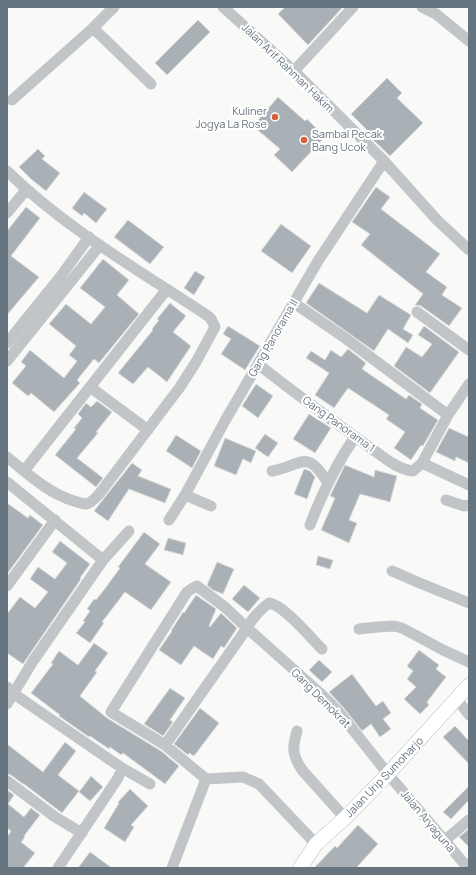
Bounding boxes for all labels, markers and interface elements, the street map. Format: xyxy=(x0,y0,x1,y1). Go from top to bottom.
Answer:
street label: Jalan Arif Rahman Hakim xyxy=(239,20,338,116)
place label: Kuliner Jogya La Rose xyxy=(195,103,268,131)
marker: Kuliner Jogya La Rose xyxy=(270,112,280,122)
place label: Sambal Pecak Bang Ucok xyxy=(312,126,383,154)
marker: Sambal Pecak Bang Ucok xyxy=(299,135,309,145)
street label: Gang Panorama II xyxy=(244,296,301,379)
street label: Gang Panorama 1 xyxy=(300,392,379,455)
street label: Gang Demokrat xyxy=(288,665,354,731)
street label: Jalan Urip Sumoharjo xyxy=(341,733,426,820)
street label: Jalan Aryaguna xyxy=(398,786,459,855)

